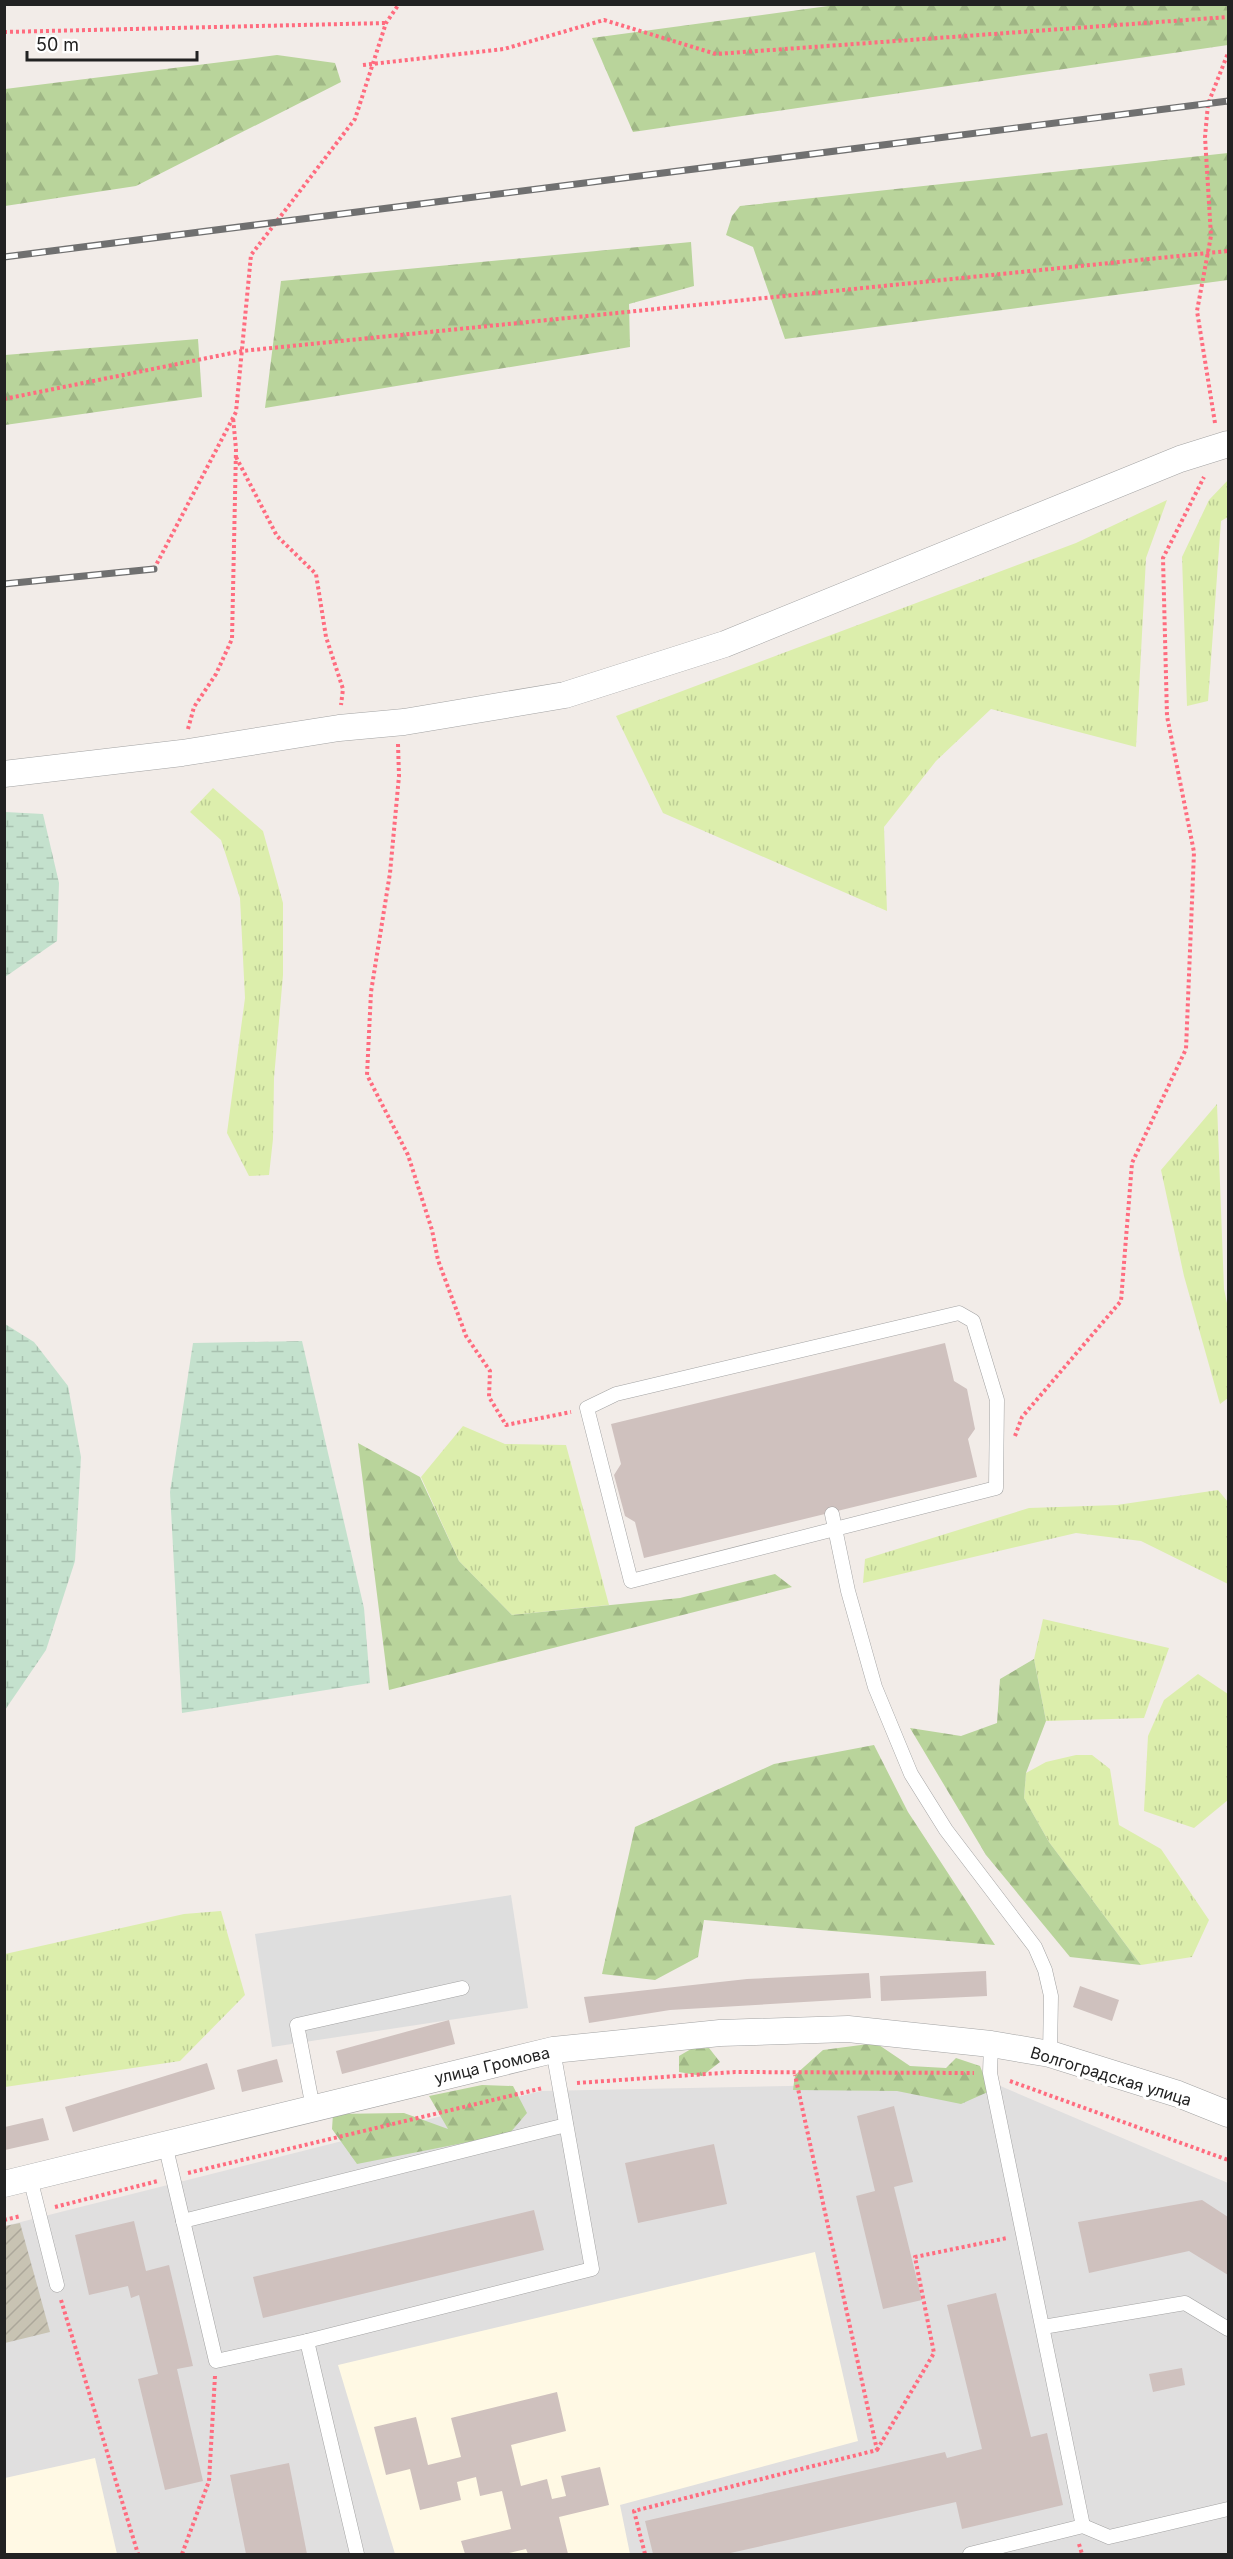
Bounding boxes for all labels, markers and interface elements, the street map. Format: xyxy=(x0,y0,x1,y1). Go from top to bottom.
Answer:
scale bar xyxy=(27,24,196,62)
text: 50 m xyxy=(36,34,79,55)
street label: улица Громова xyxy=(432,2042,552,2088)
street label: Волгоградская улица xyxy=(1028,2042,1194,2110)

